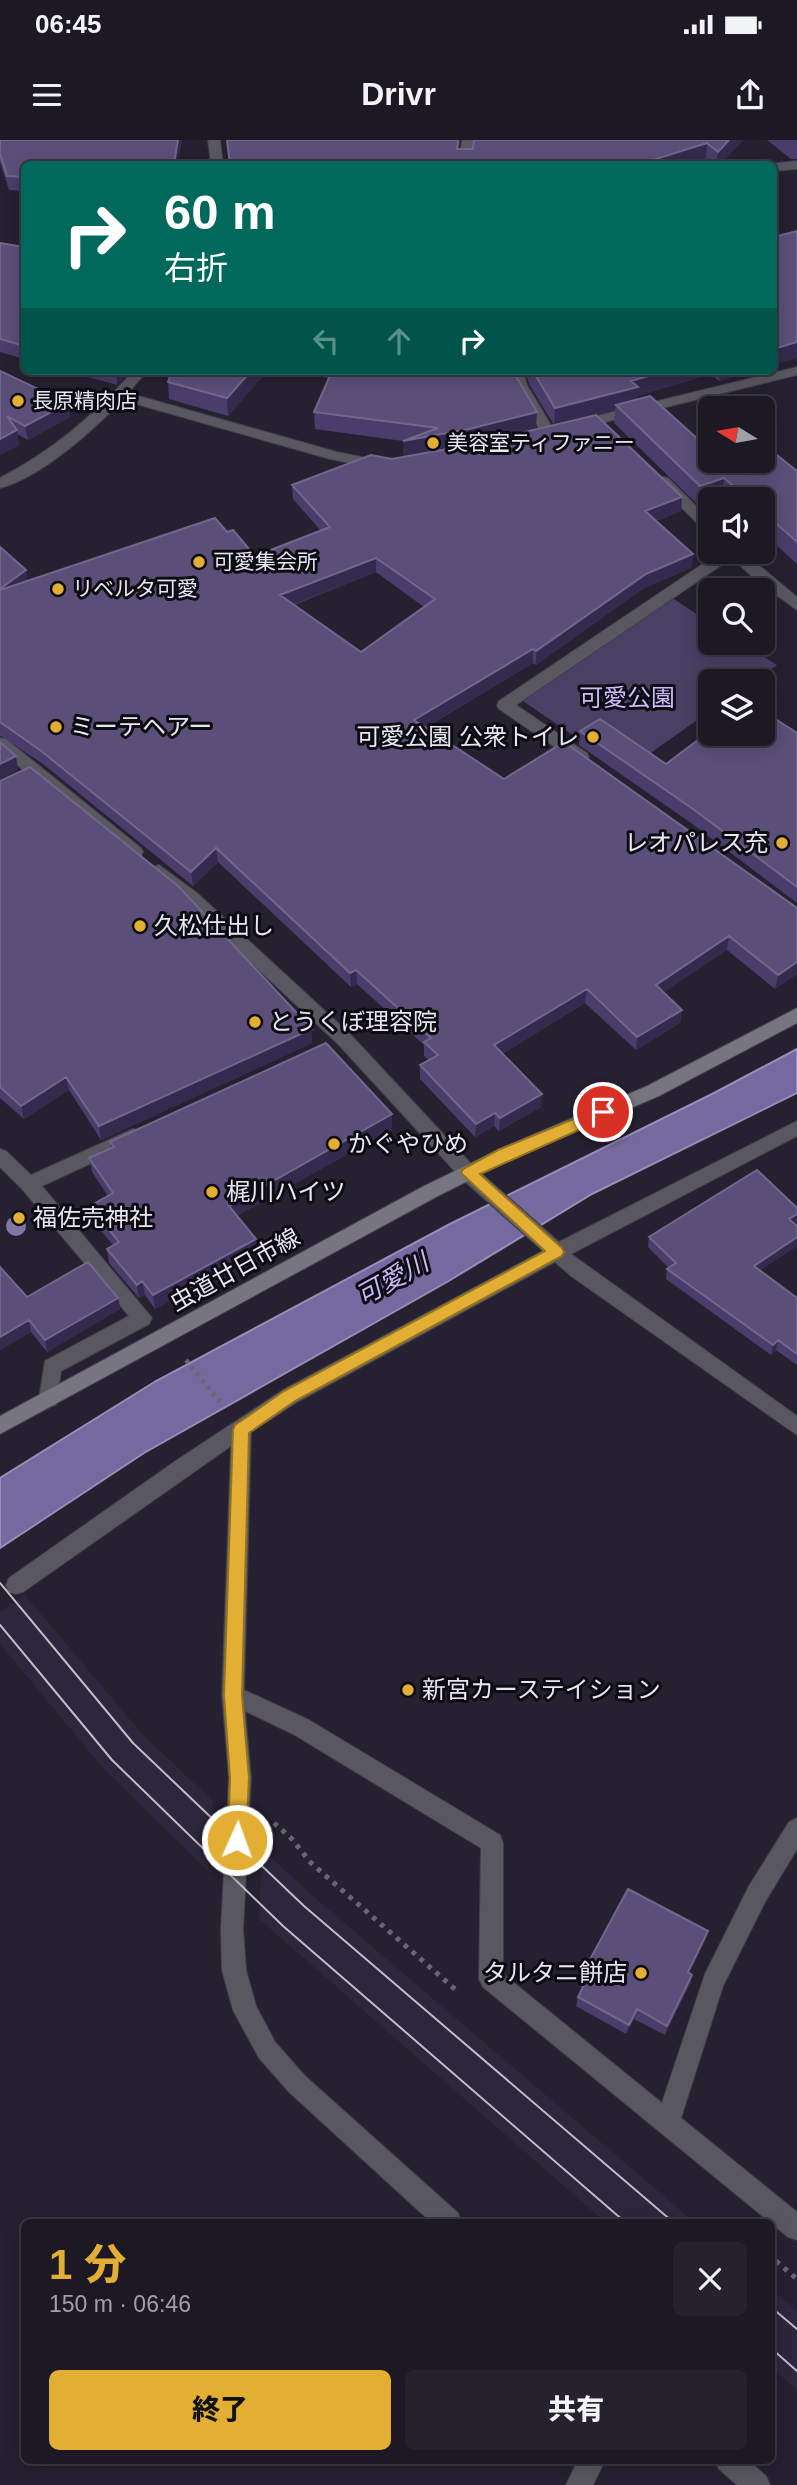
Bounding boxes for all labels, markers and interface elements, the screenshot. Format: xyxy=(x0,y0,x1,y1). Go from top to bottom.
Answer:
text: 06:45 xyxy=(35,9,102,39)
icon: menu xyxy=(28,76,66,114)
text: Drivr xyxy=(361,76,436,112)
icon: share xyxy=(731,76,769,114)
text: 60 m xyxy=(164,185,276,239)
icon: right xyxy=(49,189,140,280)
text: 右折 xyxy=(164,250,228,286)
icon: left xyxy=(307,322,345,360)
icon: ahead xyxy=(380,322,418,360)
icon: right xyxy=(453,322,491,360)
place label: 長原精肉店 xyxy=(32,389,137,412)
marker: 長原精肉店 xyxy=(10,393,26,409)
north arrow xyxy=(698,396,775,472)
map controls xyxy=(698,396,775,746)
place label: 美容室ティファニー xyxy=(447,431,635,454)
marker: 美容室ティファニー xyxy=(425,435,441,451)
button: sound xyxy=(698,487,775,564)
place label: 可愛集会所 xyxy=(213,550,318,573)
marker: 可愛集会所 xyxy=(191,554,207,570)
place label: リベルタ可愛 xyxy=(72,577,198,600)
button: search xyxy=(698,578,775,655)
marker: リベルタ可愛 xyxy=(50,581,66,597)
button: layers xyxy=(698,669,775,746)
park label: 可愛公園 xyxy=(579,684,675,711)
place label: ミーテヘアー xyxy=(70,713,213,740)
marker: ミーテヘアー xyxy=(48,719,64,735)
place label: 可愛公園 公衆トイレ xyxy=(356,723,579,750)
marker: 可愛公園 公衆トイレ xyxy=(585,729,601,745)
place label: レオパレス充 xyxy=(624,829,768,856)
marker: レオパレス充 xyxy=(774,835,790,851)
place label: 久松仕出し xyxy=(154,912,274,939)
marker: 久松仕出し xyxy=(132,918,148,934)
place label: とうくぼ理容院 xyxy=(269,1008,437,1035)
marker: とうくぼ理容院 xyxy=(247,1014,263,1030)
pin xyxy=(573,1082,633,1142)
icon: arrive xyxy=(584,1093,622,1131)
place label: かぐやひめ xyxy=(348,1130,468,1157)
marker: かぐやひめ xyxy=(326,1136,342,1152)
place label: 梶川ハイツ xyxy=(226,1178,346,1205)
marker: 梶川ハイツ xyxy=(204,1184,220,1200)
place label: 福佐売神社 xyxy=(33,1204,153,1231)
marker: 福佐売神社 xyxy=(11,1210,27,1226)
street label: 虫道廿日市線 xyxy=(165,1223,304,1316)
water label: 可愛川 xyxy=(351,1246,436,1311)
place label: 新宮カーステイション xyxy=(422,1676,661,1703)
marker: 新宮カーステイション xyxy=(400,1682,416,1698)
position arrow xyxy=(200,1803,274,1877)
place label: タルタニ餅店 xyxy=(483,1959,627,1986)
marker: タルタニ餅店 xyxy=(633,1965,649,1981)
text: 1 分 xyxy=(49,2241,126,2288)
button: close xyxy=(673,2242,747,2316)
text: 150 m · 06:46 xyxy=(49,2291,191,2317)
button: 終了 xyxy=(49,2370,391,2450)
button: 共有 xyxy=(405,2370,747,2450)

